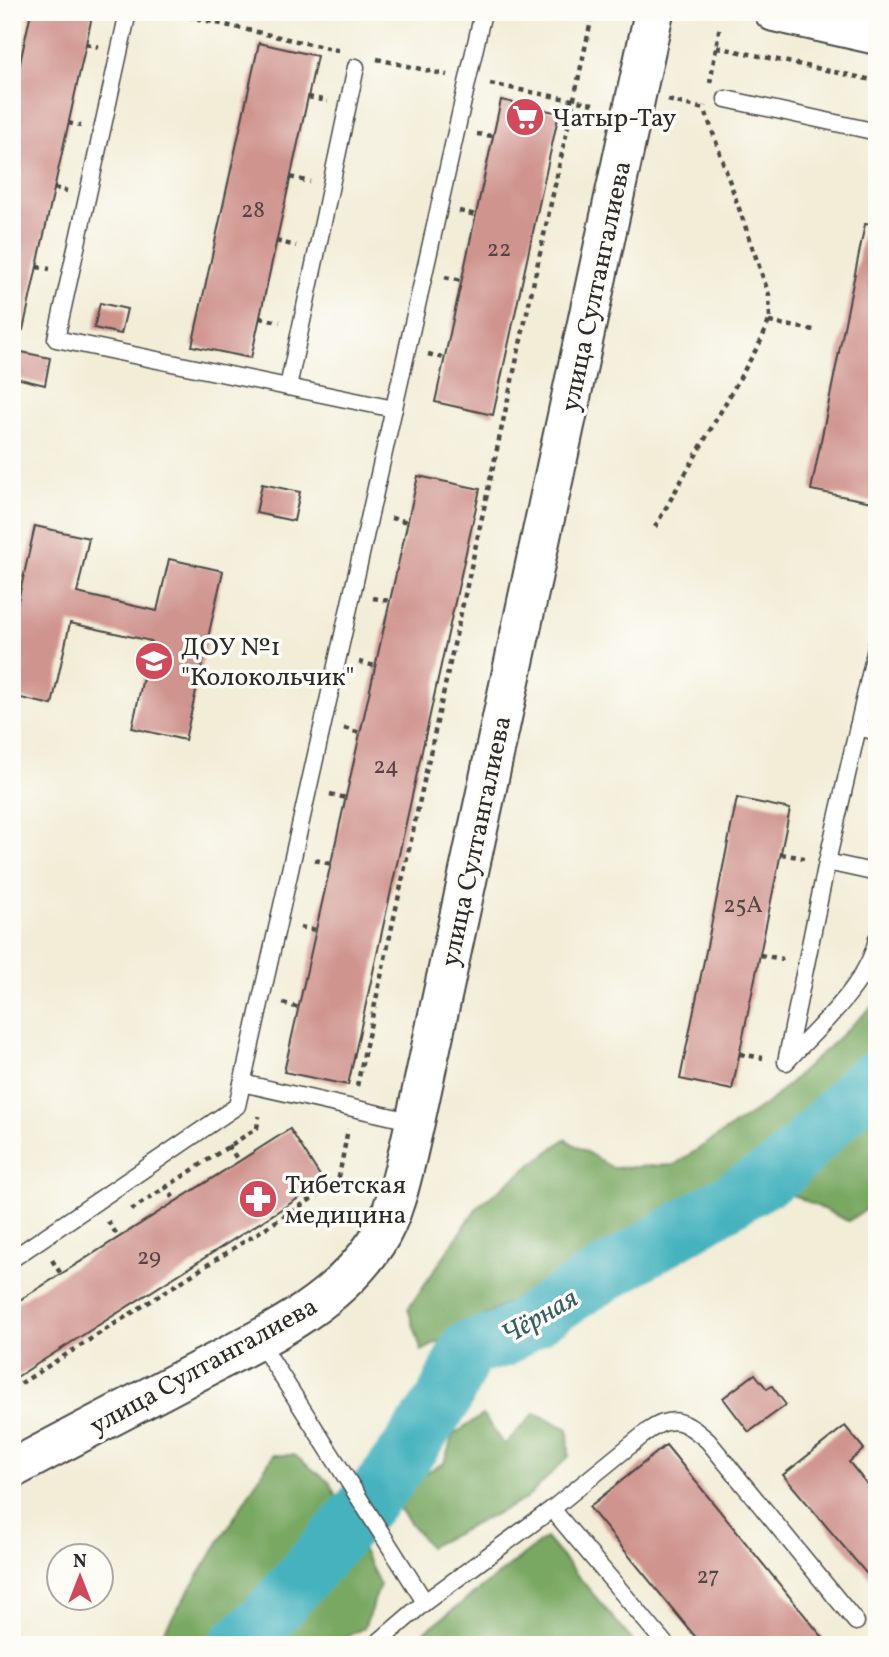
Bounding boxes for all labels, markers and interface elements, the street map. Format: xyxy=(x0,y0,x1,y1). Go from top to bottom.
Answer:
supermarket icon: Чатыр-Тау xyxy=(504,96,546,138)
place label: Чатыр-Тау xyxy=(552,101,676,137)
street label: улица Султангалиева xyxy=(553,158,641,415)
house number: 28 xyxy=(241,195,265,227)
house number: 22 xyxy=(487,234,511,266)
place label: ДОУ №1 "Колокольчик" xyxy=(181,630,355,696)
school or university icon: ДОУ №1 "Колокольчик" xyxy=(133,640,175,682)
street label: улица Султангалиева xyxy=(433,713,521,970)
house number: 24 xyxy=(373,751,399,783)
house number: 25А xyxy=(723,890,763,922)
place label: Тибетская медицина xyxy=(285,1168,406,1234)
pharmacy icon: Тибетская медицина xyxy=(237,1178,279,1220)
house number: 29 xyxy=(137,1242,161,1274)
water label: Чёрная xyxy=(495,1280,586,1355)
street label: улица Султангалиева xyxy=(84,1289,324,1444)
north arrow xyxy=(46,1542,116,1612)
text: N xyxy=(73,1549,87,1575)
house number: 27 xyxy=(697,1561,719,1593)

